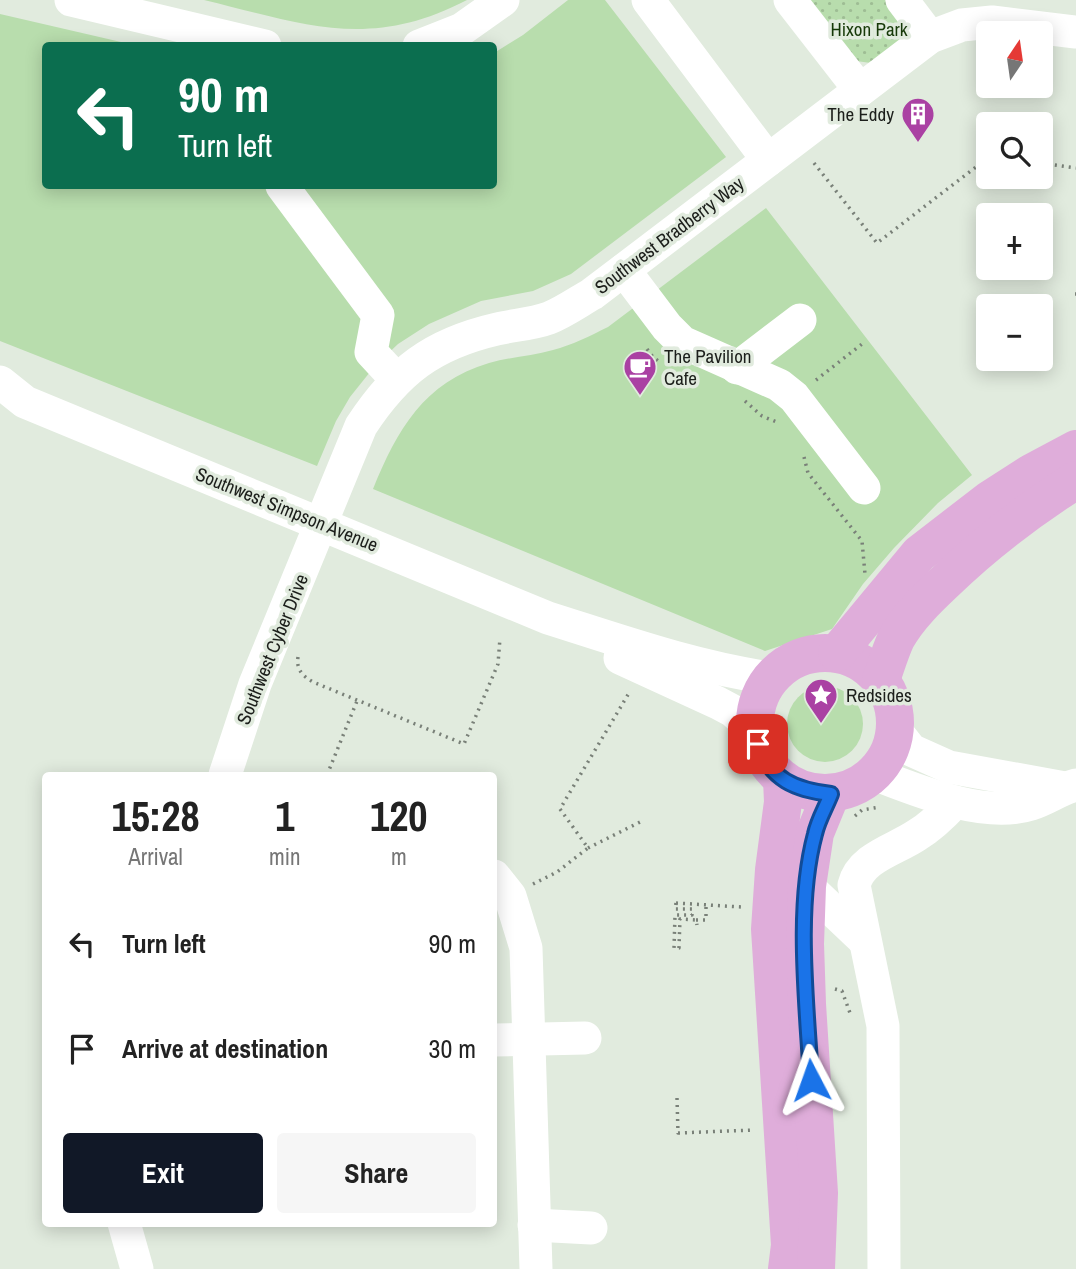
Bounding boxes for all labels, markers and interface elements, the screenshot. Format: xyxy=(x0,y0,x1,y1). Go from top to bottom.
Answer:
park label: Hixon Park xyxy=(830,16,908,42)
north arrow xyxy=(976,21,1054,98)
map controls xyxy=(976,21,1053,371)
text: 90 m xyxy=(178,61,270,127)
icon: left xyxy=(63,70,154,161)
building icon: The Eddy xyxy=(899,95,937,144)
place label: The Eddy xyxy=(827,101,894,127)
button: search xyxy=(976,112,1053,189)
text: Turn left xyxy=(178,124,272,167)
street label: Southwest Bradberry Way xyxy=(589,170,749,300)
button: + xyxy=(976,203,1053,280)
button: − xyxy=(976,294,1053,371)
place label: The Pavilion Cafe xyxy=(664,343,751,391)
cafe icon: The Pavilion Cafe xyxy=(621,348,659,397)
street label: Southwest Simpson Avenue xyxy=(192,460,382,558)
street label: Southwest Cyber Drive xyxy=(230,570,314,728)
place icon: Redsides xyxy=(802,676,840,725)
place label: Redsides xyxy=(846,682,912,708)
pin xyxy=(728,714,788,774)
icon: arrive xyxy=(739,725,777,763)
text: 15:28 xyxy=(112,788,200,844)
text: 1 xyxy=(275,788,294,844)
text: 120 xyxy=(370,788,428,844)
text: Arrival xyxy=(128,841,183,872)
text: min xyxy=(269,841,301,872)
text: m xyxy=(391,841,407,872)
icon: left xyxy=(63,925,101,963)
text: Turn left xyxy=(122,926,206,961)
text: 90 m xyxy=(429,926,476,961)
icon: arrive xyxy=(63,1030,101,1068)
text: Arrive at destination xyxy=(122,1031,328,1066)
text: 30 m xyxy=(429,1031,476,1066)
position arrow xyxy=(774,1043,848,1117)
button: Exit xyxy=(63,1133,263,1213)
button: Share xyxy=(277,1133,476,1213)

